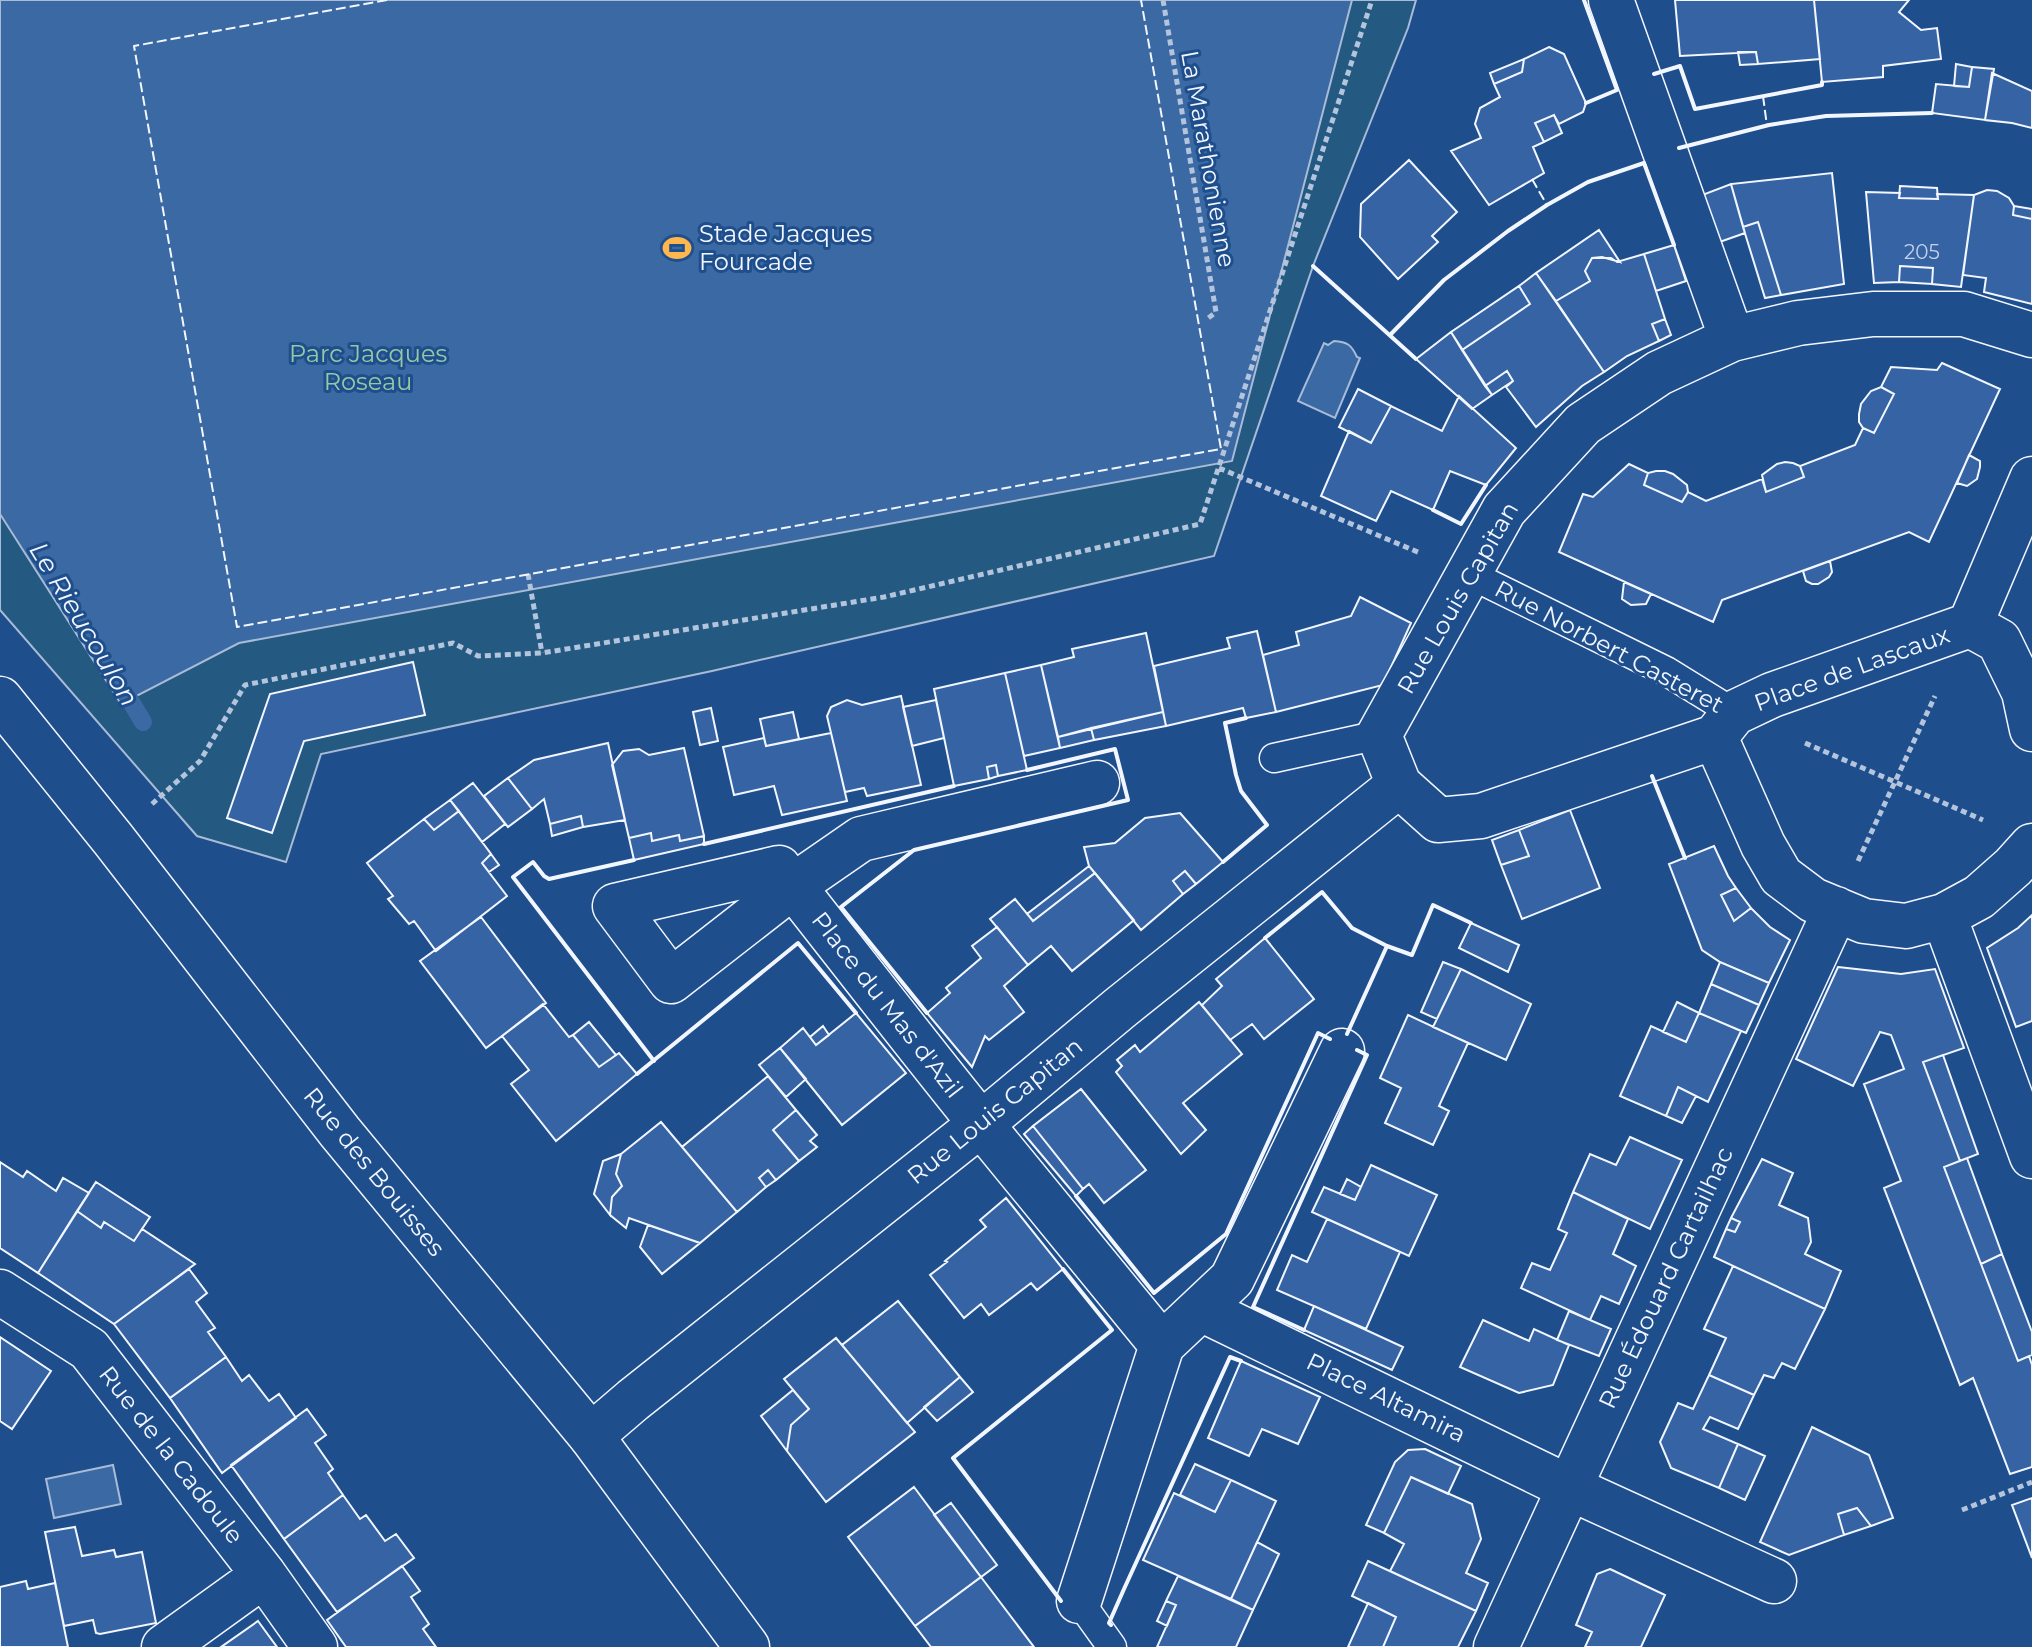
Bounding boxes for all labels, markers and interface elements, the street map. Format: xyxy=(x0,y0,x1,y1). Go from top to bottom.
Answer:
street label: La Marathonienne xyxy=(1175,48,1242,270)
place label: Stade Jacques Fourcade xyxy=(699,219,872,276)
sports icon: Stade Jacques Fourcade xyxy=(662,233,692,263)
house number: 205 xyxy=(1904,240,1940,264)
park label: Parc Jacques Roseau xyxy=(289,339,447,396)
street label: Rue Louis Capitan xyxy=(1391,497,1524,699)
water label: Le Rieucoulon xyxy=(22,536,146,712)
street label: Rue Norbert Casteret xyxy=(1490,574,1729,719)
street label: Place de Lascaux xyxy=(1750,620,1954,717)
street label: Place du Mas d'Azil xyxy=(806,906,969,1104)
street label: Rue Louis Capitan xyxy=(901,1031,1088,1190)
street label: Rue des Bouisses xyxy=(298,1082,451,1262)
street label: Rue Édouard Cartailhac xyxy=(1592,1143,1739,1413)
street label: Place Altamira xyxy=(1302,1346,1471,1449)
street label: Rue de la Cadoule xyxy=(93,1360,250,1549)

